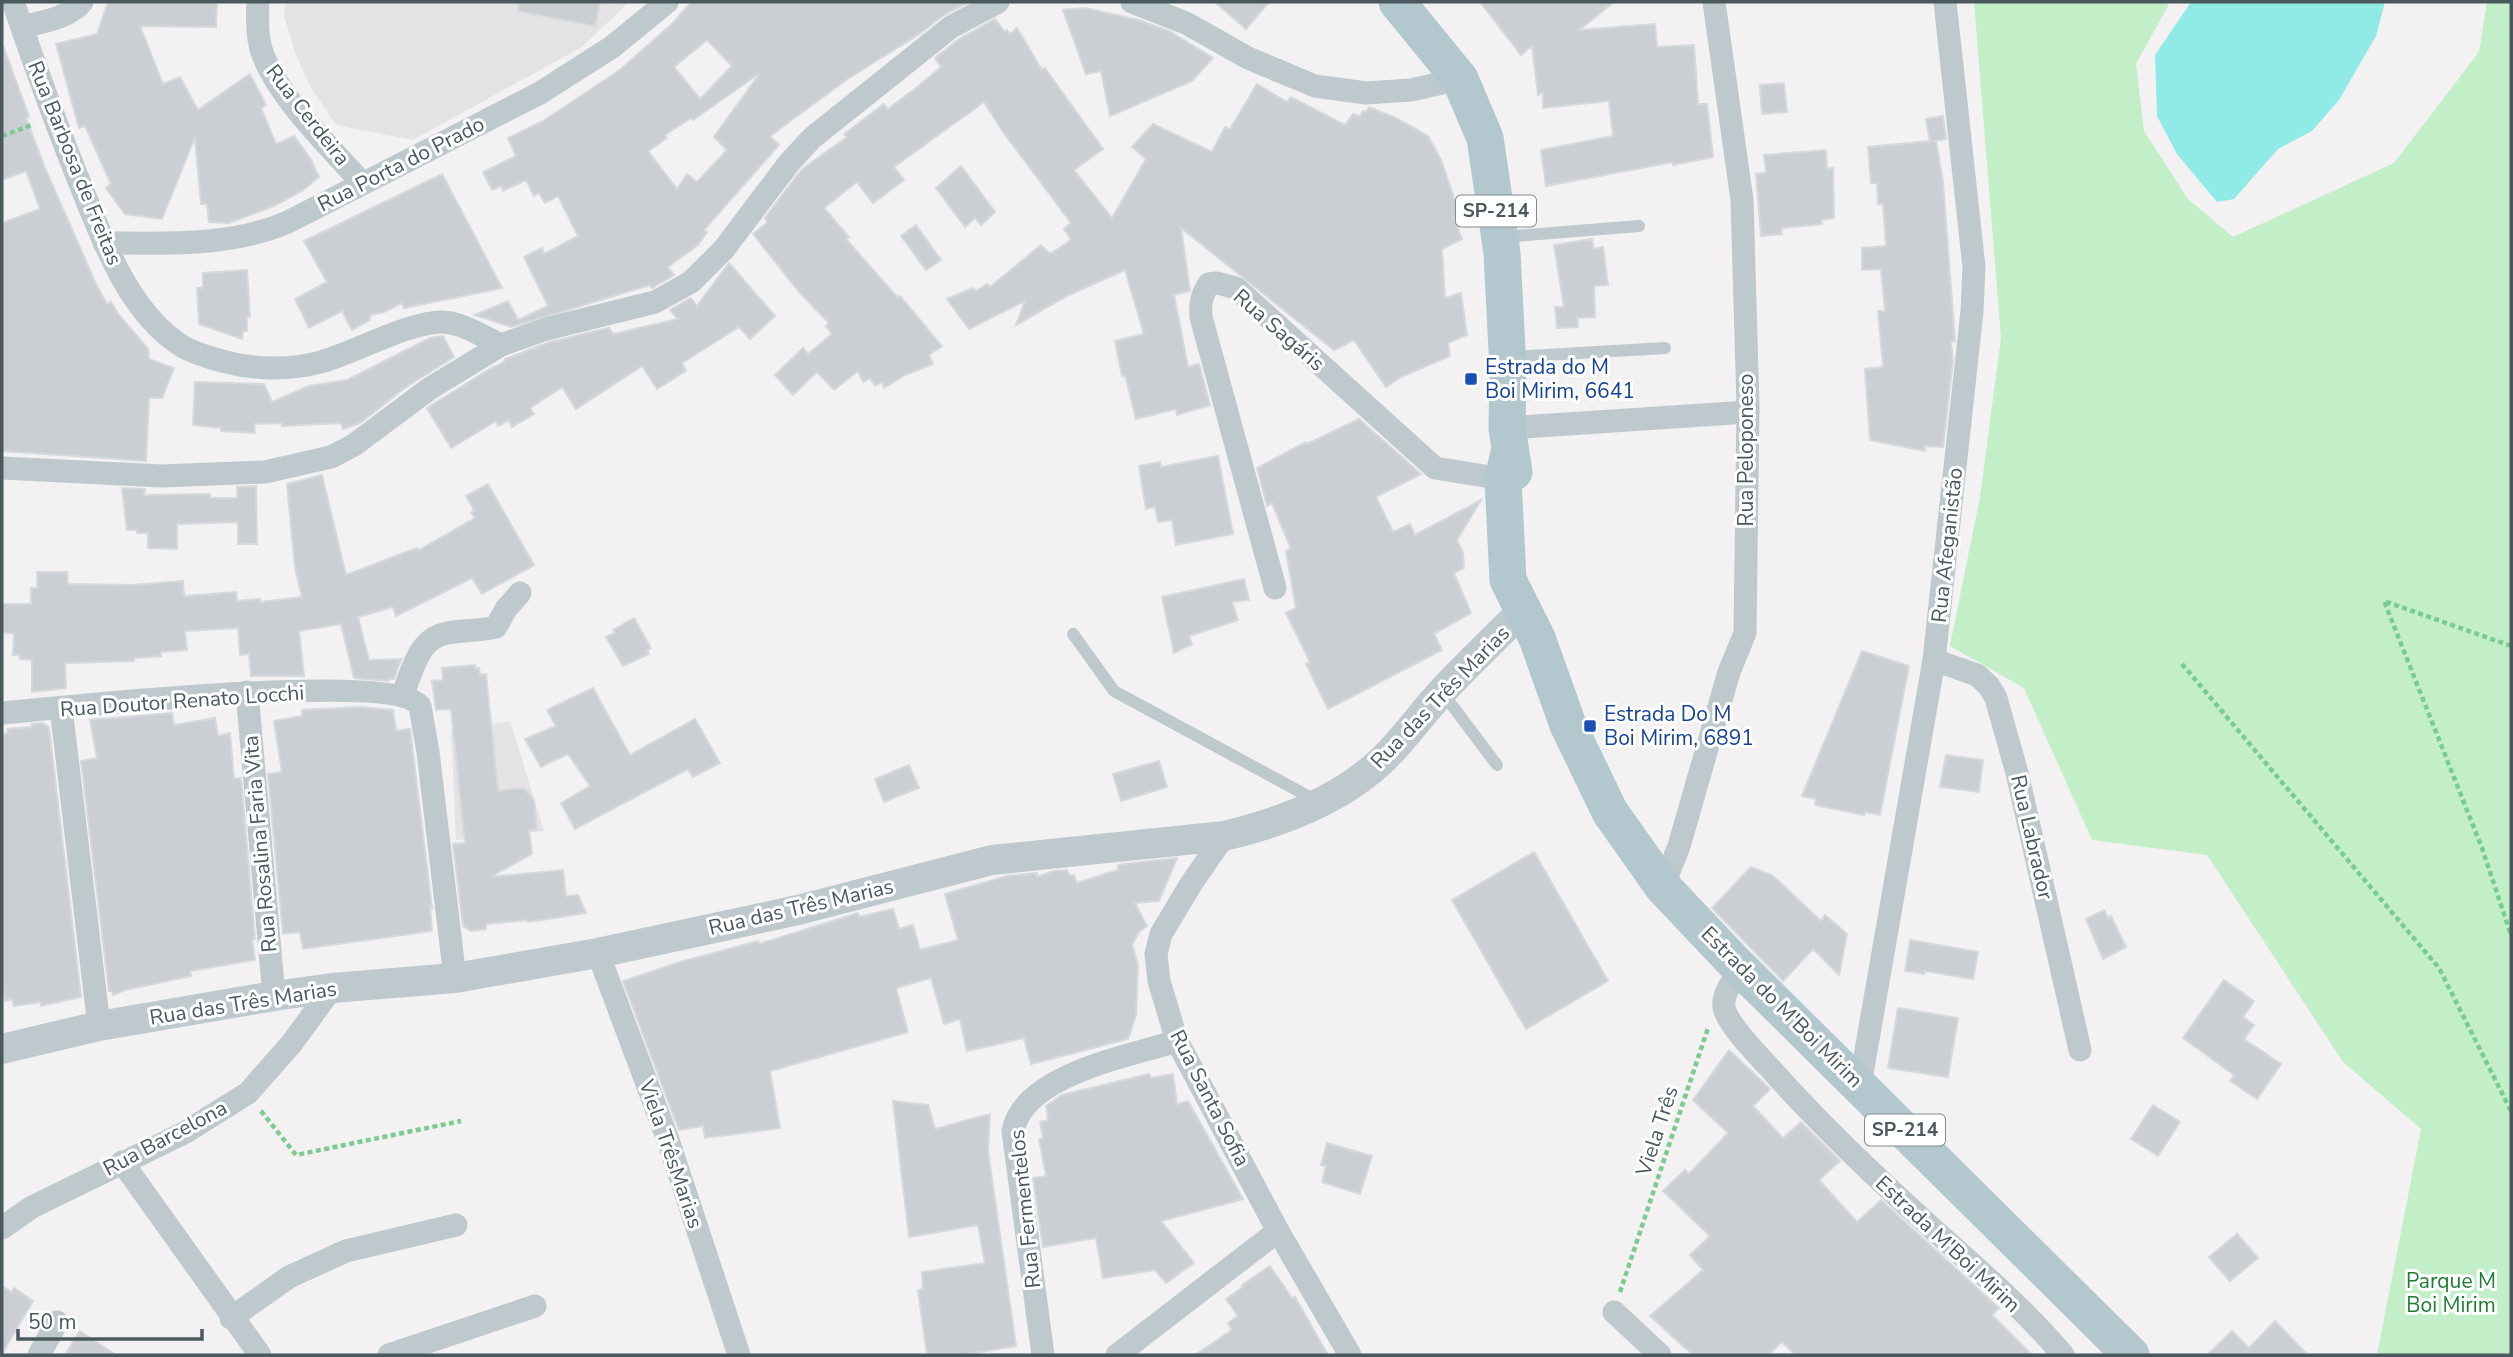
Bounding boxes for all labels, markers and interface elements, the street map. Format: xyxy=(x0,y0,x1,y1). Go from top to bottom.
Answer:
street label: Rua Barbosa de Freitas xyxy=(21,57,129,269)
street label: Rua Cerdeira xyxy=(260,59,356,171)
street label: Rua Porta do Prado xyxy=(313,110,489,218)
road number: SP-214 xyxy=(1456,196,1536,226)
street label: Rua Sagáris xyxy=(1227,283,1331,377)
place label: Estrada do M Boi Mirim, 6641 xyxy=(1485,353,1635,405)
marker: Estrada do M Boi Mirim, 6641 xyxy=(1463,371,1479,387)
street label: Rua Peloponeso xyxy=(1732,374,1760,526)
street label: Rua Afeganistão xyxy=(1925,466,1969,624)
street label: Rua das Três Marias xyxy=(1364,619,1516,775)
street label: Rua Doutor Renato Locchi xyxy=(59,679,305,723)
place label: Estrada Do M Boi Mirim, 6891 xyxy=(1604,700,1754,752)
marker: Estrada Do M Boi Mirim, 6891 xyxy=(1582,718,1598,734)
street label: Rua Rosalina Faria Vita xyxy=(237,734,283,954)
street label: Rua Labrador xyxy=(2004,772,2060,903)
street label: Rua das Três Marias xyxy=(706,872,896,942)
street label: Estrada do M'Boi Mirim xyxy=(1695,920,1869,1094)
street label: Rua das Três Marias xyxy=(147,974,339,1032)
street label: Rua Santa Sofia xyxy=(1164,1025,1256,1171)
street label: Viela TrêsMarias xyxy=(632,1075,710,1232)
street label: Viela Três xyxy=(1629,1082,1685,1180)
street label: Rua Barcelona xyxy=(98,1094,232,1182)
road number: SP-214 xyxy=(1865,1114,1945,1146)
street label: Rua Fermentelos xyxy=(1003,1128,1047,1290)
street label: Estrada M'Boi Mirim xyxy=(1869,1169,2027,1319)
park label: Parque M Boi Mirim xyxy=(2406,1267,2496,1319)
scale bar xyxy=(18,1298,201,1342)
text: 50 m xyxy=(28,1308,77,1336)

